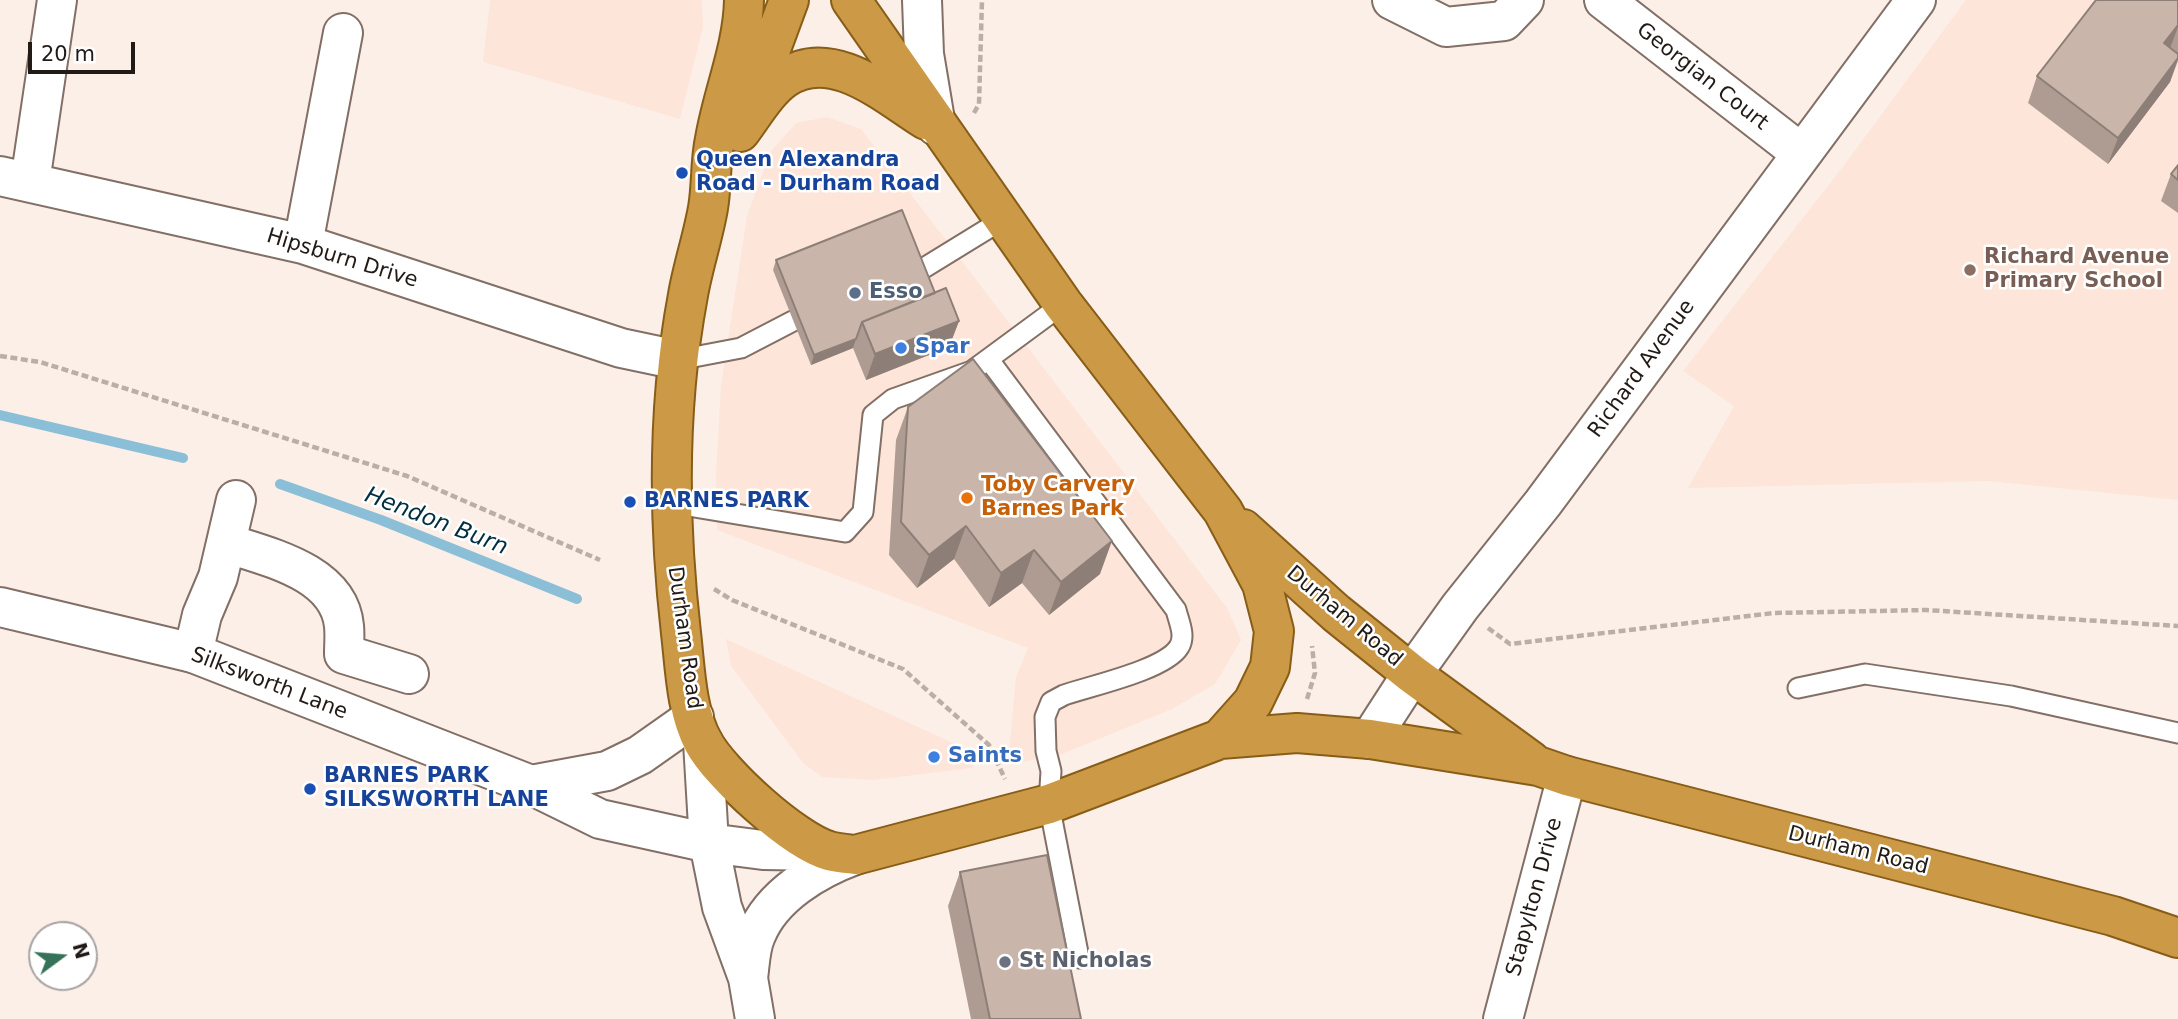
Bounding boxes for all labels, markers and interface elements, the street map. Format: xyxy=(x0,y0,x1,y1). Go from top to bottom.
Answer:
street label: Georgian Court xyxy=(1631,18,1773,136)
scale bar xyxy=(32,28,138,72)
text: 20 m xyxy=(41,42,95,66)
place label: Queen Alexandra Road - Durham Road xyxy=(696,148,940,198)
marker: Queen Alexandra Road - Durham Road xyxy=(674,165,690,181)
street label: Hipsburn Drive xyxy=(263,224,421,294)
place label: Richard Avenue Primary School xyxy=(1984,245,2169,295)
marker: Richard Avenue Primary School xyxy=(1962,262,1978,278)
place label: Esso xyxy=(869,280,923,306)
marker: Esso xyxy=(847,285,863,301)
street label: Richard Avenue xyxy=(1583,295,1701,443)
place label: Spar xyxy=(915,335,970,361)
marker: Spar xyxy=(893,340,909,356)
place label: Toby Carvery Barnes Park xyxy=(981,473,1135,523)
water label: Hendon Burn xyxy=(361,482,511,562)
place label: BARNES PARK xyxy=(644,489,809,515)
marker: Toby Carvery Barnes Park xyxy=(959,490,975,506)
marker: BARNES PARK xyxy=(622,494,638,510)
street label: Durham Road xyxy=(1281,561,1407,673)
street label: Durham Road xyxy=(662,565,706,711)
street label: Silksworth Lane xyxy=(187,643,351,725)
place label: Saints xyxy=(948,744,1022,770)
marker: Saints xyxy=(926,749,942,765)
place label: BARNES PARK SILKSWORTH LANE xyxy=(324,764,549,814)
marker: BARNES PARK SILKSWORTH LANE xyxy=(302,781,318,797)
street label: Stapylton Drive xyxy=(1502,815,1568,979)
street label: Durham Road xyxy=(1785,821,1931,881)
north arrow xyxy=(28,921,98,991)
text: N xyxy=(68,940,94,961)
place label: St Nicholas xyxy=(1019,949,1152,975)
marker: St Nicholas xyxy=(997,954,1013,970)

